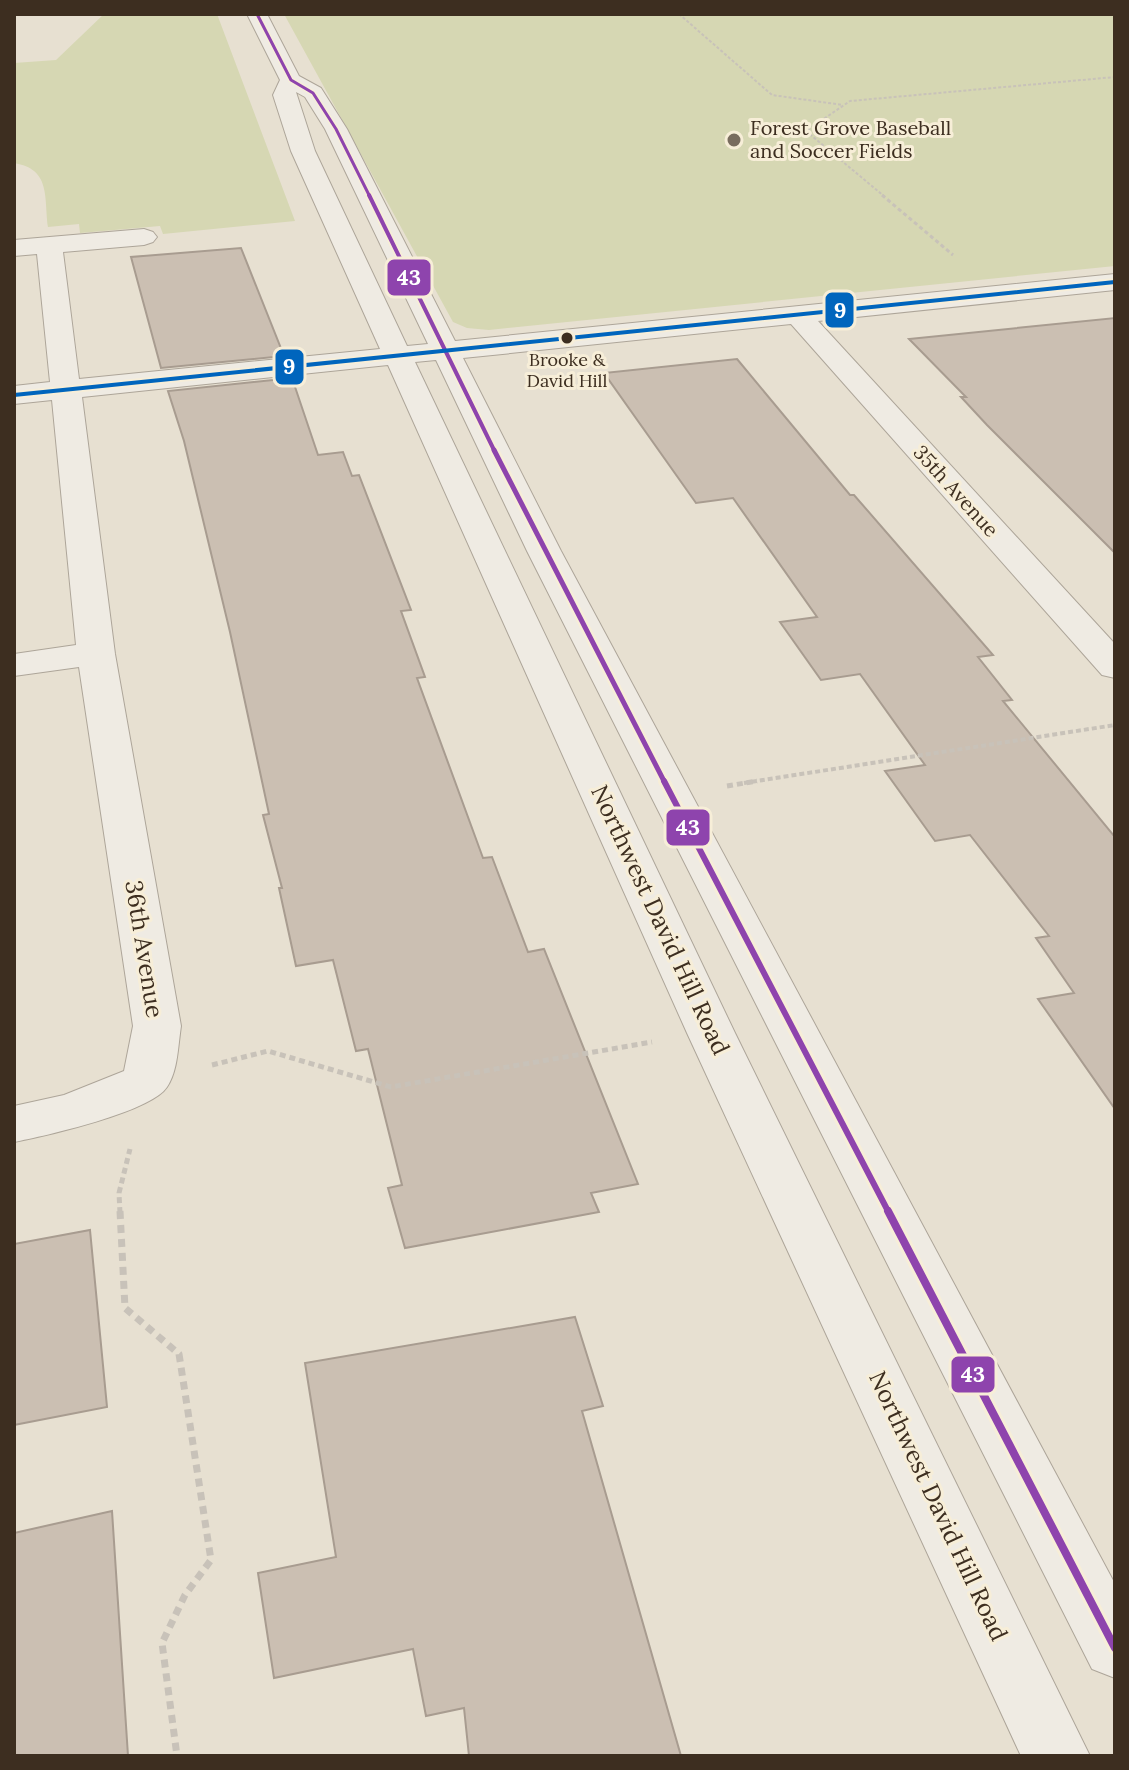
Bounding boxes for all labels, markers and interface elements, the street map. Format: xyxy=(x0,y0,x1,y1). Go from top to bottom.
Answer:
place label: Forest Grove Baseball and Soccer Fields xyxy=(750,115,951,163)
marker: Forest Grove Baseball and Soccer Fields xyxy=(725,131,743,149)
line badge: 43 xyxy=(386,258,432,297)
text: 43 xyxy=(397,263,421,291)
line badge: 9 xyxy=(824,291,855,329)
text: 9 xyxy=(834,296,846,324)
marker: Brooke & David Hill xyxy=(559,330,575,346)
line badge: 9 xyxy=(274,348,305,386)
place label: Brooke & David Hill xyxy=(527,348,607,392)
text: 9 xyxy=(283,352,295,380)
street label: 35th Avenue xyxy=(909,440,1004,542)
street label: Northwest David Hill Road xyxy=(584,780,737,1060)
line badge: 43 xyxy=(665,808,711,847)
text: 43 xyxy=(676,813,700,841)
street label: 36th Avenue xyxy=(118,878,171,1020)
line badge: 43 xyxy=(950,1355,996,1394)
text: 43 xyxy=(961,1360,985,1388)
street label: Northwest David Hill Road xyxy=(862,1366,1015,1646)

